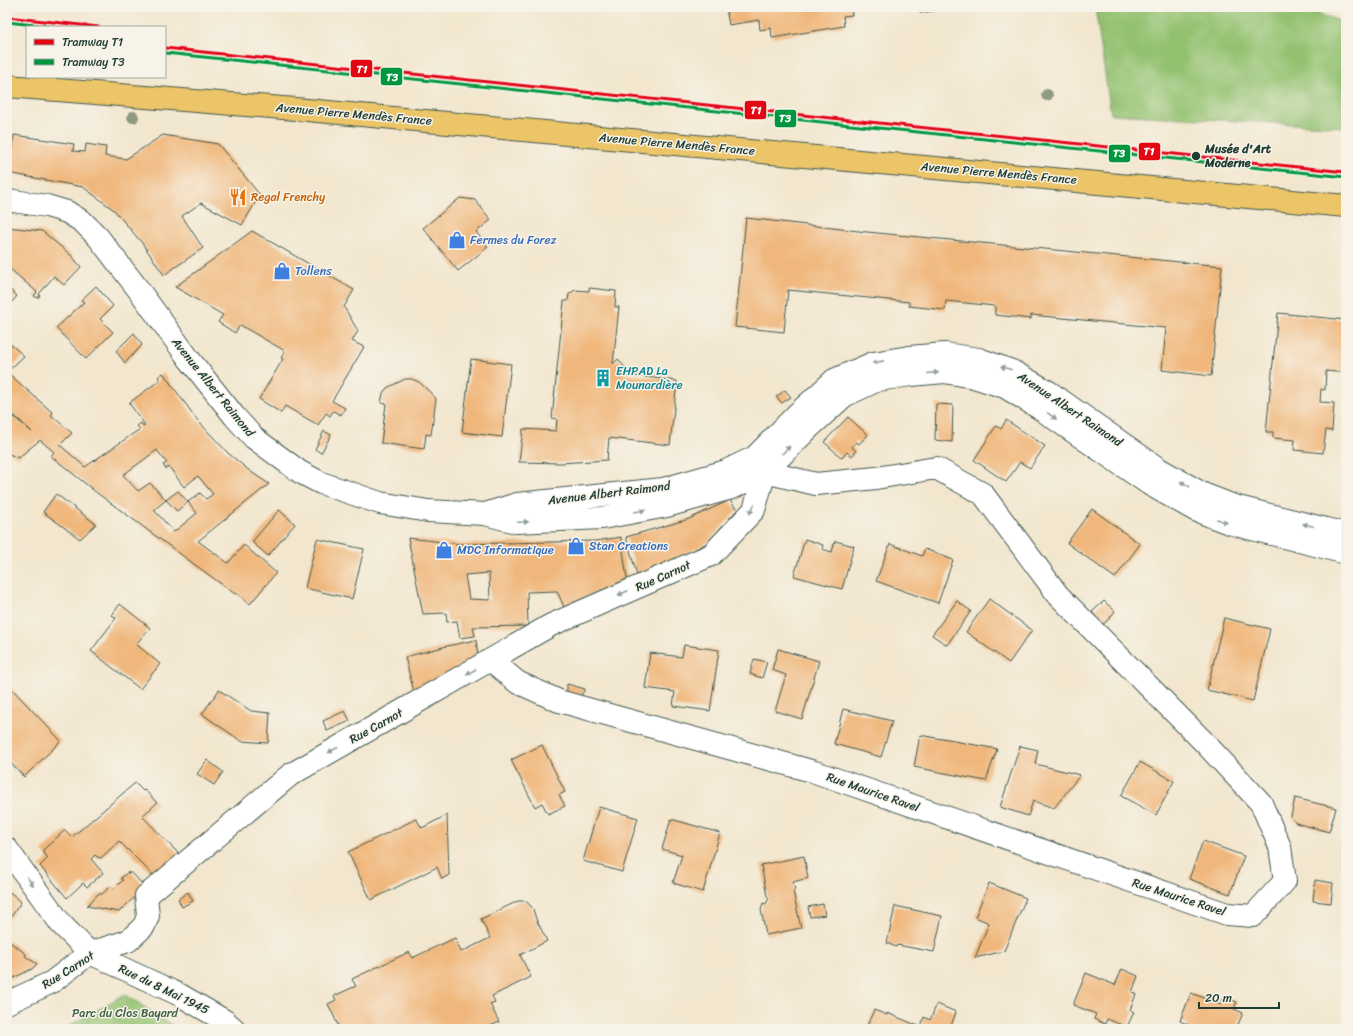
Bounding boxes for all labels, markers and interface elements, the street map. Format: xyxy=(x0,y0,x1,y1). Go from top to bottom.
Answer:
legend xyxy=(26,26,166,78)
text: Tramway T1 xyxy=(62,31,123,53)
text: Tramway T3 xyxy=(62,51,125,73)
line badge: T1 xyxy=(350,59,373,78)
text: T1 xyxy=(357,60,368,79)
line badge: T3 xyxy=(380,67,403,86)
text: T3 xyxy=(386,68,399,87)
street label: Avenue Pierre Mendès France xyxy=(274,96,433,132)
line badge: T1 xyxy=(744,100,767,120)
text: T1 xyxy=(751,101,762,120)
line badge: T3 xyxy=(774,109,797,128)
text: T3 xyxy=(779,109,792,128)
street label: Avenue Pierre Mendès France xyxy=(597,126,756,162)
place label: Musée d'Art Moderne xyxy=(1204,138,1272,174)
line badge: T1 xyxy=(1138,142,1161,161)
text: T1 xyxy=(1144,142,1155,161)
line badge: T3 xyxy=(1108,144,1131,163)
text: T3 xyxy=(1113,144,1126,163)
marker: Musée d'Art Moderne xyxy=(1190,150,1202,162)
street label: Avenue Pierre Mendès France xyxy=(919,155,1078,191)
place label: Regal Frenchy xyxy=(251,186,326,208)
restaurant icon: Regal Frenchy xyxy=(228,187,248,207)
place label: Fermes du Forez xyxy=(470,229,557,251)
shop icon: Fermes du Forez xyxy=(447,230,467,250)
place label: Tollens xyxy=(295,260,332,282)
shop icon: Tollens xyxy=(272,261,292,281)
street label: Avenue Albert Raimond xyxy=(165,331,261,442)
one-way arrow xyxy=(872,359,884,365)
place label: EHPAD La Mounardière xyxy=(616,360,683,396)
one-way arrow xyxy=(999,365,1011,371)
street label: Avenue Albert Raimond xyxy=(1012,365,1128,453)
building icon: EHPAD La Mounardière xyxy=(593,368,613,388)
one-way arrow xyxy=(927,369,939,376)
one-way arrow xyxy=(1047,412,1057,420)
one-way arrow xyxy=(781,445,791,455)
street label: Avenue Albert Raimond xyxy=(546,475,672,512)
one-way arrow xyxy=(1179,480,1191,487)
one-way arrow xyxy=(749,503,756,515)
one-way arrow xyxy=(634,508,646,514)
one-way arrow xyxy=(517,518,529,525)
one-way arrow xyxy=(1216,518,1228,524)
one-way arrow xyxy=(1302,522,1314,528)
place label: Stan Creations xyxy=(589,535,668,557)
shop icon: Stan Creations xyxy=(566,536,586,556)
place label: MDC Informatique xyxy=(457,539,554,561)
shop icon: MDC Informatique xyxy=(434,540,454,560)
street label: Rue Carnot xyxy=(632,554,695,598)
one-way arrow xyxy=(618,590,629,596)
one-way arrow xyxy=(465,668,476,675)
street label: Rue Carnot xyxy=(345,702,408,750)
one-way arrow xyxy=(328,747,339,754)
street label: Rue Maurice Ravel xyxy=(823,766,923,818)
street label: Rue Maurice Ravel xyxy=(1129,872,1229,923)
one-way arrow xyxy=(26,875,34,886)
street label: Rue Carnot xyxy=(37,944,100,995)
street label: Rue du 8 Mai 1945 xyxy=(115,957,213,1021)
scale bar xyxy=(1199,984,1279,1010)
text: 20 m xyxy=(1205,987,1232,1009)
park label: Parc du Clos Bayard xyxy=(72,1002,179,1024)

